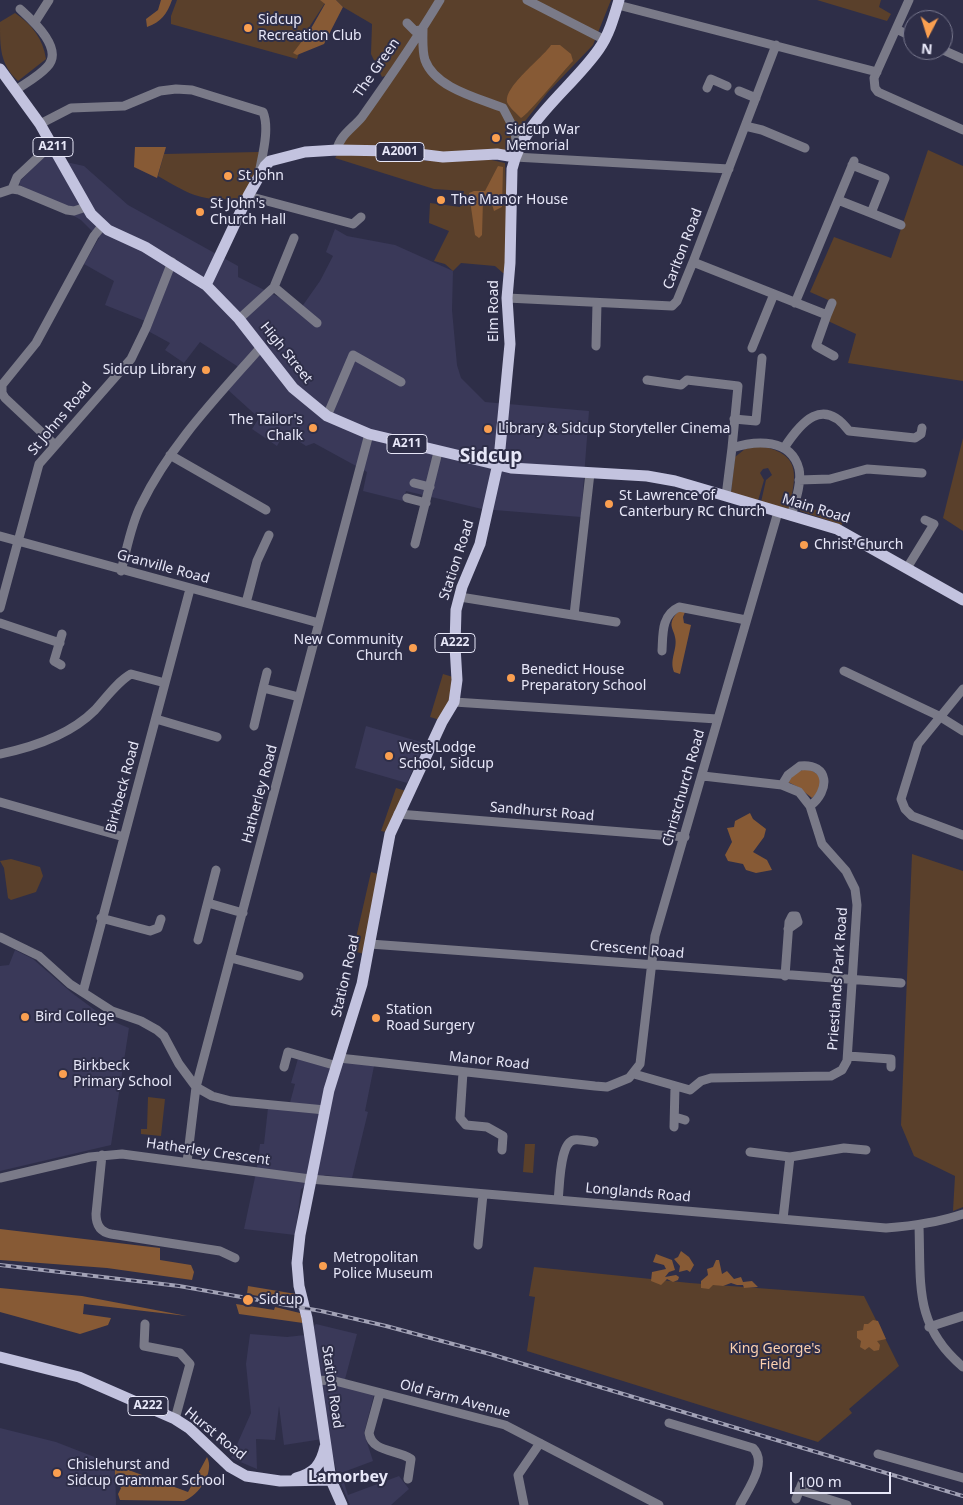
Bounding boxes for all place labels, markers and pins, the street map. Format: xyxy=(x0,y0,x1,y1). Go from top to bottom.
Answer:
place label: Sidcup Recreation Club xyxy=(258,12,362,44)
marker: Sidcup Recreation Club xyxy=(242,22,254,34)
place label: Sidcup War Memorial xyxy=(506,122,580,154)
marker: Sidcup War Memorial xyxy=(490,132,502,144)
place label: St John xyxy=(238,168,284,184)
marker: St John xyxy=(222,170,234,182)
place label: The Manor House xyxy=(451,192,568,208)
marker: The Manor House xyxy=(435,194,447,206)
place label: St John's Church Hall xyxy=(210,196,286,228)
marker: St John's Church Hall xyxy=(194,206,206,218)
place label: Sidcup Library xyxy=(103,362,196,378)
marker: Sidcup Library xyxy=(200,364,212,376)
place label: The Tailor's Chalk xyxy=(229,412,303,444)
place label: Library & Sidcup Storyteller Cinema xyxy=(498,421,730,437)
marker: The Tailor's Chalk xyxy=(307,422,319,434)
marker: Library & Sidcup Storyteller Cinema xyxy=(482,423,494,435)
place label: St Lawrence of Canterbury RC Church xyxy=(619,488,765,520)
marker: St Lawrence of Canterbury RC Church xyxy=(603,498,615,510)
place label: Christ Church xyxy=(814,537,903,553)
marker: Christ Church xyxy=(798,539,810,551)
place label: New Community Church xyxy=(293,632,403,664)
marker: New Community Church xyxy=(407,642,419,654)
place label: Benedict House Preparatory School xyxy=(521,662,646,694)
marker: Benedict House Preparatory School xyxy=(505,672,517,684)
place label: West Lodge School, Sidcup xyxy=(399,740,494,772)
marker: West Lodge School, Sidcup xyxy=(383,750,395,762)
place label: Station Road Surgery xyxy=(386,1002,475,1034)
place label: Bird College xyxy=(35,1009,114,1025)
marker: Bird College xyxy=(19,1011,31,1023)
marker: Station Road Surgery xyxy=(370,1012,382,1024)
place label: Birkbeck Primary School xyxy=(73,1058,172,1090)
marker: Birkbeck Primary School xyxy=(57,1068,69,1080)
place label: Metropolitan Police Museum xyxy=(333,1250,433,1282)
marker: Metropolitan Police Museum xyxy=(317,1260,329,1272)
place label: Sidcup xyxy=(259,1292,303,1308)
marker: Sidcup xyxy=(241,1293,255,1307)
place label: Chislehurst and Sidcup Grammar School xyxy=(67,1457,225,1490)
marker: Chislehurst and Sidcup Grammar School xyxy=(51,1467,63,1479)

